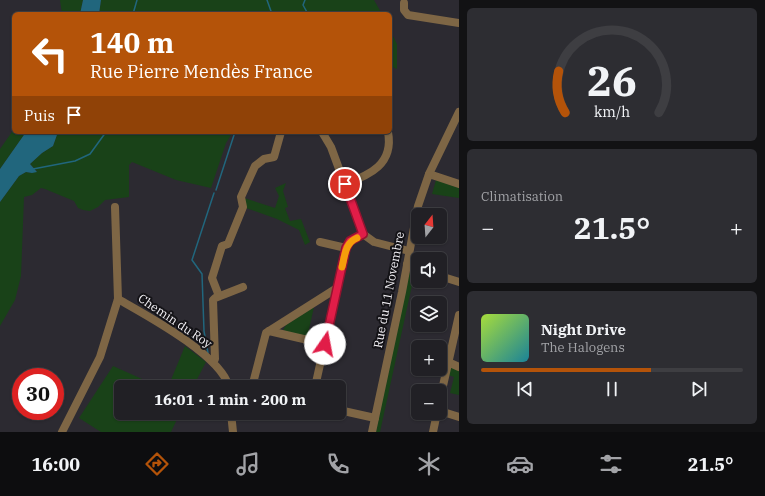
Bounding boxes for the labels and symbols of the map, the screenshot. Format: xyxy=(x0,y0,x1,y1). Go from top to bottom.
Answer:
pin xyxy=(328,167,362,201)
north arrow xyxy=(411,208,447,244)
street label: Rue du 11 Novembre xyxy=(370,230,407,349)
street label: Chemin du Roy xyxy=(135,290,216,351)
position arrow xyxy=(304,323,346,365)
speed limit sign: 30 xyxy=(12,368,64,420)

